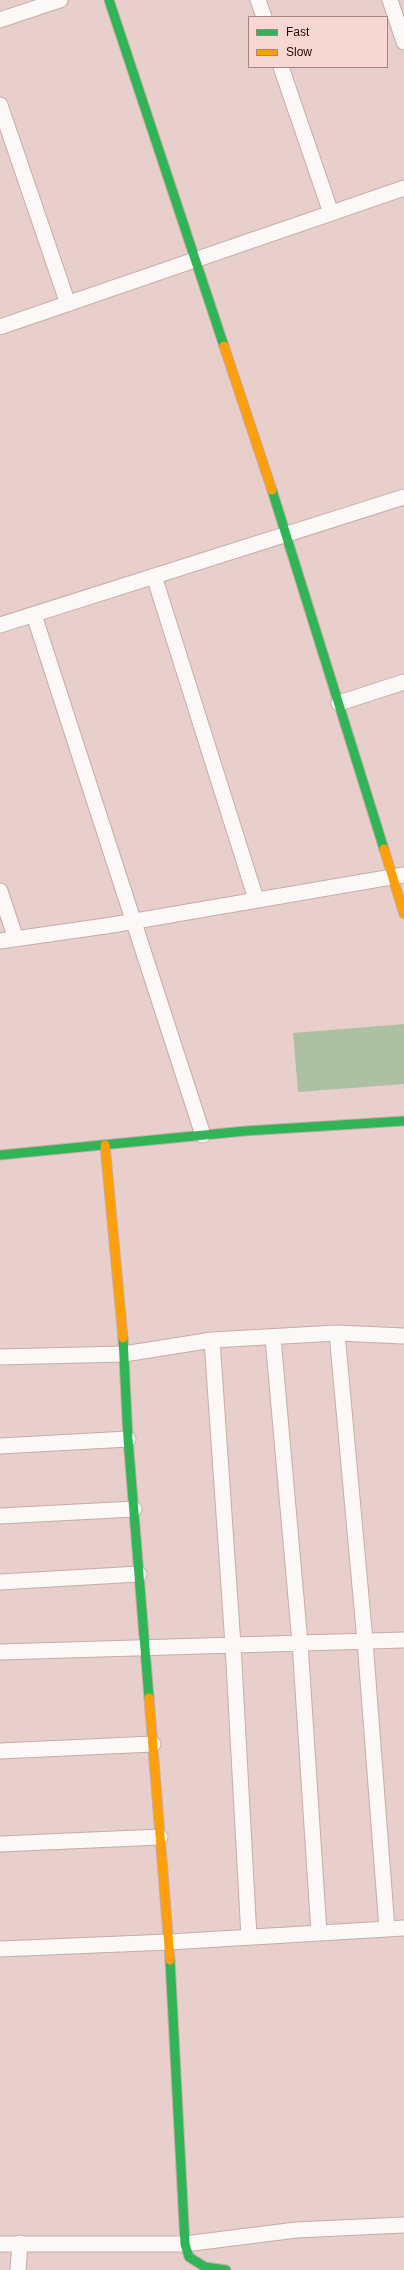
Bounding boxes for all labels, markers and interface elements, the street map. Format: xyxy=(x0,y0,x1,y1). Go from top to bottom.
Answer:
legend xyxy=(248,16,388,68)
text: Fast xyxy=(286,25,309,39)
text: Slow xyxy=(286,45,312,59)

